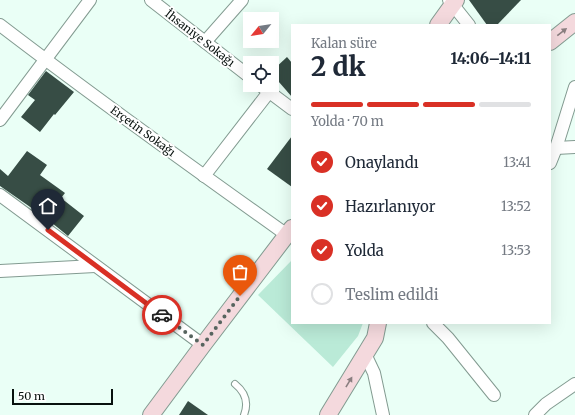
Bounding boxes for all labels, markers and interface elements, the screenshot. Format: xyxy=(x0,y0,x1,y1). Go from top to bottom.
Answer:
street label: İhsaniye Sokağı xyxy=(162,7,238,70)
north arrow xyxy=(243,12,279,48)
map controls xyxy=(243,12,279,92)
one-way arrow xyxy=(557,28,568,36)
text: Kalan süre xyxy=(311,35,377,52)
text: 14:06–14:11 xyxy=(450,49,531,68)
text: 2 dk xyxy=(311,50,366,83)
button: locate xyxy=(243,56,279,92)
street label: Erçetin Sokağı xyxy=(108,103,179,160)
text: Yolda · 70 m xyxy=(311,113,384,130)
icon: check xyxy=(311,151,333,173)
text: Onaylandı xyxy=(345,153,419,172)
text: 13:41 xyxy=(503,154,531,171)
pin xyxy=(31,189,65,230)
icon: home xyxy=(37,195,59,217)
icon: check xyxy=(311,195,333,217)
text: Hazırlanıyor xyxy=(345,197,436,216)
text: 13:52 xyxy=(501,198,531,215)
icon: check xyxy=(311,239,333,261)
text: Yolda xyxy=(345,241,384,260)
text: 13:53 xyxy=(501,242,531,259)
pin xyxy=(223,255,257,296)
icon: bag xyxy=(229,261,251,283)
text: Teslim edildi xyxy=(345,285,439,304)
courier xyxy=(142,295,182,335)
icon: car xyxy=(151,304,173,326)
one-way arrow xyxy=(345,376,352,388)
scale bar xyxy=(12,387,113,406)
text: 50 m xyxy=(18,389,45,403)

